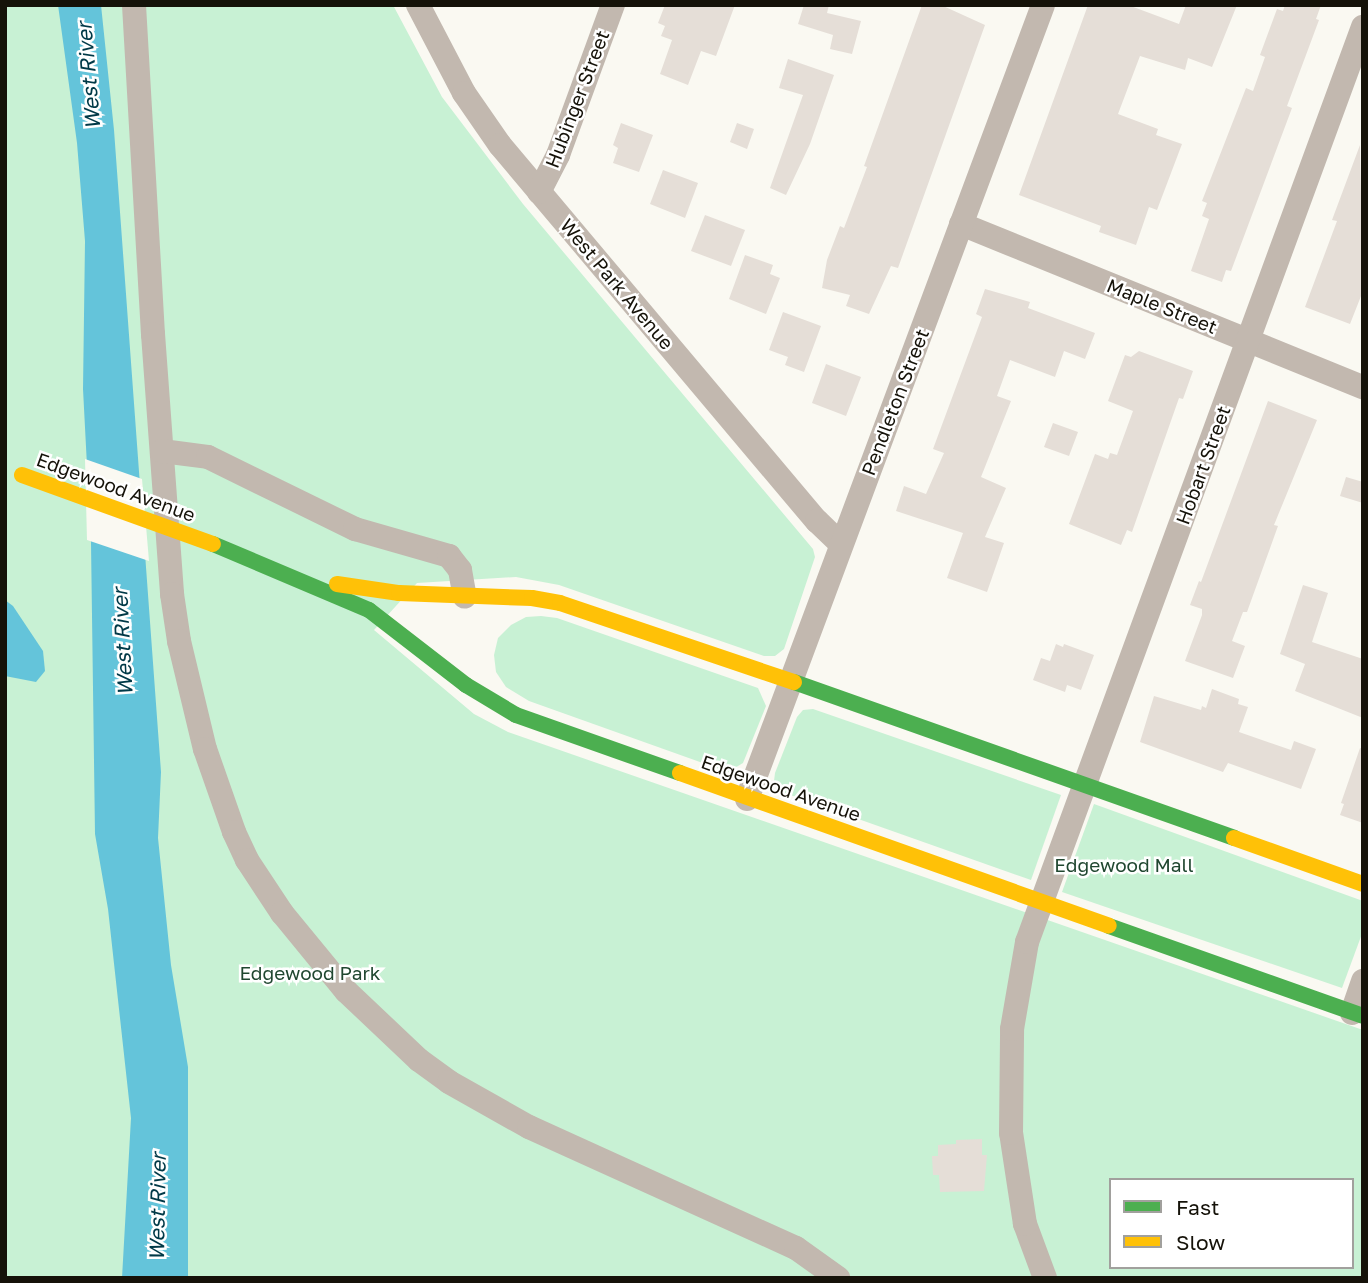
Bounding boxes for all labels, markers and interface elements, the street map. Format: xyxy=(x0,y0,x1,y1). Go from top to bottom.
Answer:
water label: West River xyxy=(71,21,105,131)
street label: Hubinger Street xyxy=(540,27,614,171)
street label: West Park Avenue xyxy=(556,214,678,354)
street label: Maple Street xyxy=(1104,274,1220,338)
street label: Pendleton Street xyxy=(857,325,933,479)
street label: Hobart Street xyxy=(1171,403,1235,527)
street label: Edgewood Avenue xyxy=(34,448,198,526)
water label: West River xyxy=(107,587,137,697)
street label: Edgewood Avenue xyxy=(698,750,864,826)
park label: Edgewood Mall xyxy=(1054,854,1194,876)
park label: Edgewood Park xyxy=(239,962,381,984)
water label: West River xyxy=(143,1153,171,1261)
legend xyxy=(1109,1178,1354,1269)
text: Fast xyxy=(1176,1194,1219,1220)
text: Slow xyxy=(1176,1229,1225,1255)

